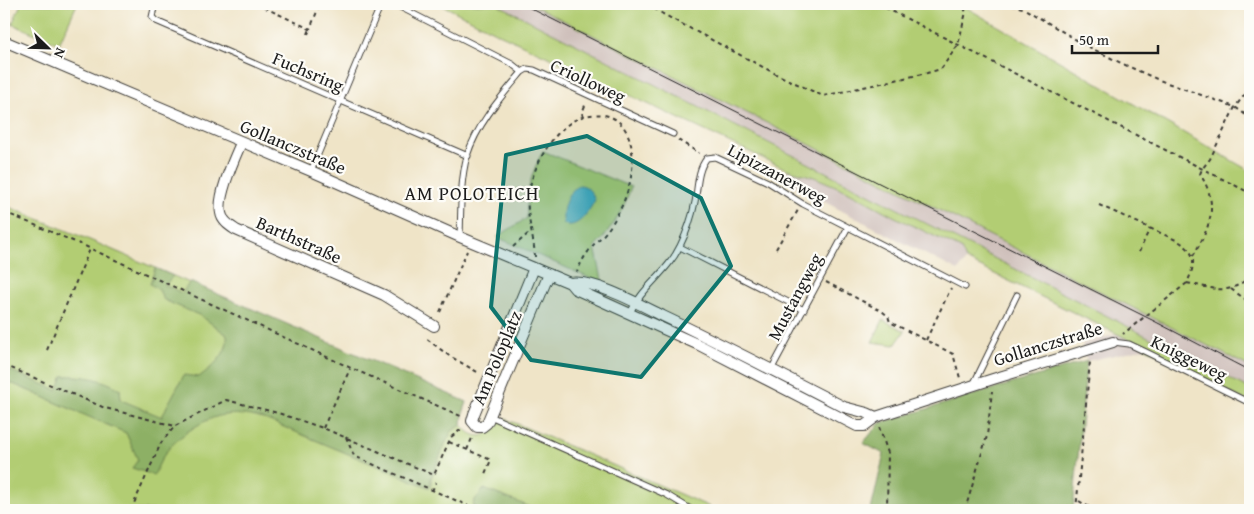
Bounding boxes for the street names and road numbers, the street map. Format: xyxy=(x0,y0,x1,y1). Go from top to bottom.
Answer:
street label: Fuchsring xyxy=(268,44,348,99)
street label: Criolloweg xyxy=(546,51,630,110)
street label: Gollanczstraße xyxy=(236,112,350,181)
street label: Lipizzanerweg xyxy=(723,136,832,211)
street label: Barthstraße xyxy=(252,209,346,270)
street label: Mustangweg xyxy=(760,248,829,345)
street label: Am Poloplatz xyxy=(465,306,529,409)
street label: Gollanczstraße xyxy=(990,314,1106,373)
street label: Kniggeweg xyxy=(1146,327,1232,388)

